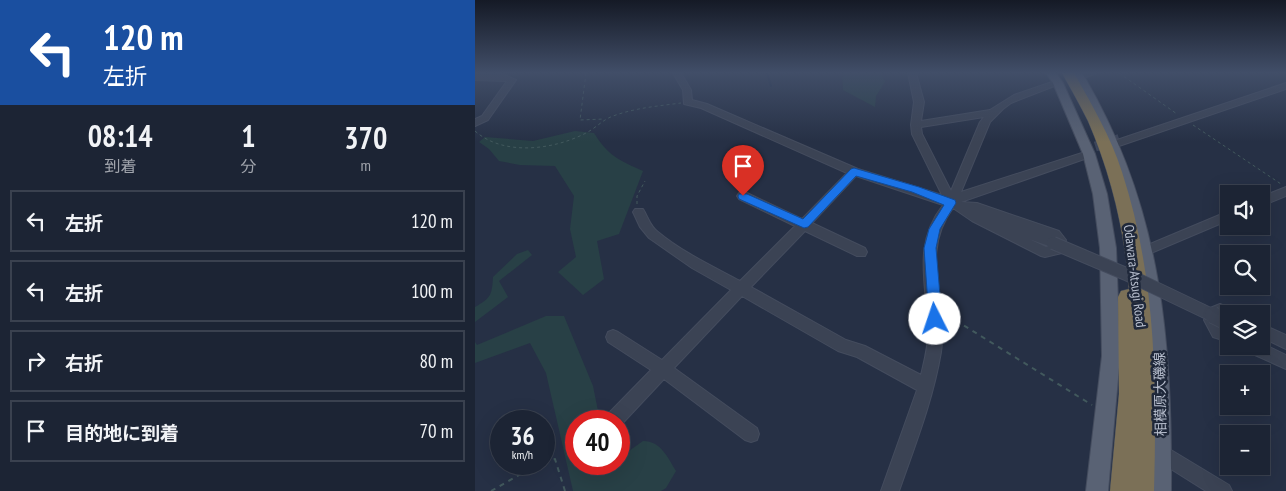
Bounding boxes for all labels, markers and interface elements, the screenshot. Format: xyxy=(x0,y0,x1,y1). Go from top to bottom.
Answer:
text: 120 m xyxy=(103,14,184,60)
icon: left xyxy=(20,20,85,85)
text: 左折 xyxy=(103,62,147,90)
text: 08:14 xyxy=(88,116,153,155)
text: 1 xyxy=(241,116,256,155)
text: 370 xyxy=(344,118,387,157)
pin xyxy=(722,145,764,196)
icon: arrive xyxy=(729,152,757,180)
text: m xyxy=(361,155,371,175)
text: 到着 xyxy=(104,156,136,176)
text: 分 xyxy=(240,156,256,176)
map controls xyxy=(1220,185,1270,475)
button: sound xyxy=(1220,185,1270,235)
icon: left xyxy=(22,207,50,235)
text: 120 m xyxy=(411,209,453,233)
text: 左折 xyxy=(65,211,103,235)
street label: Odawara-Atsugi Road xyxy=(1120,223,1150,329)
button: search xyxy=(1220,245,1270,295)
icon: left xyxy=(22,277,50,305)
text: 100 m xyxy=(411,279,453,303)
text: 左折 xyxy=(65,281,103,305)
position arrow xyxy=(908,292,960,344)
button: layers xyxy=(1220,305,1270,355)
icon: right xyxy=(22,347,50,375)
text: 80 m xyxy=(420,349,453,373)
text: 右折 xyxy=(65,351,103,375)
street label: 相模原大磯線 xyxy=(1150,352,1170,436)
button: + xyxy=(1220,365,1270,415)
speed limit sign: 40 xyxy=(565,410,630,475)
icon: arrive xyxy=(22,417,50,445)
text: 70 m xyxy=(420,419,453,443)
text: 36 xyxy=(511,420,534,452)
text: 目的地に到着 xyxy=(65,421,179,445)
button: − xyxy=(1220,425,1270,475)
text: km/h xyxy=(512,447,533,462)

